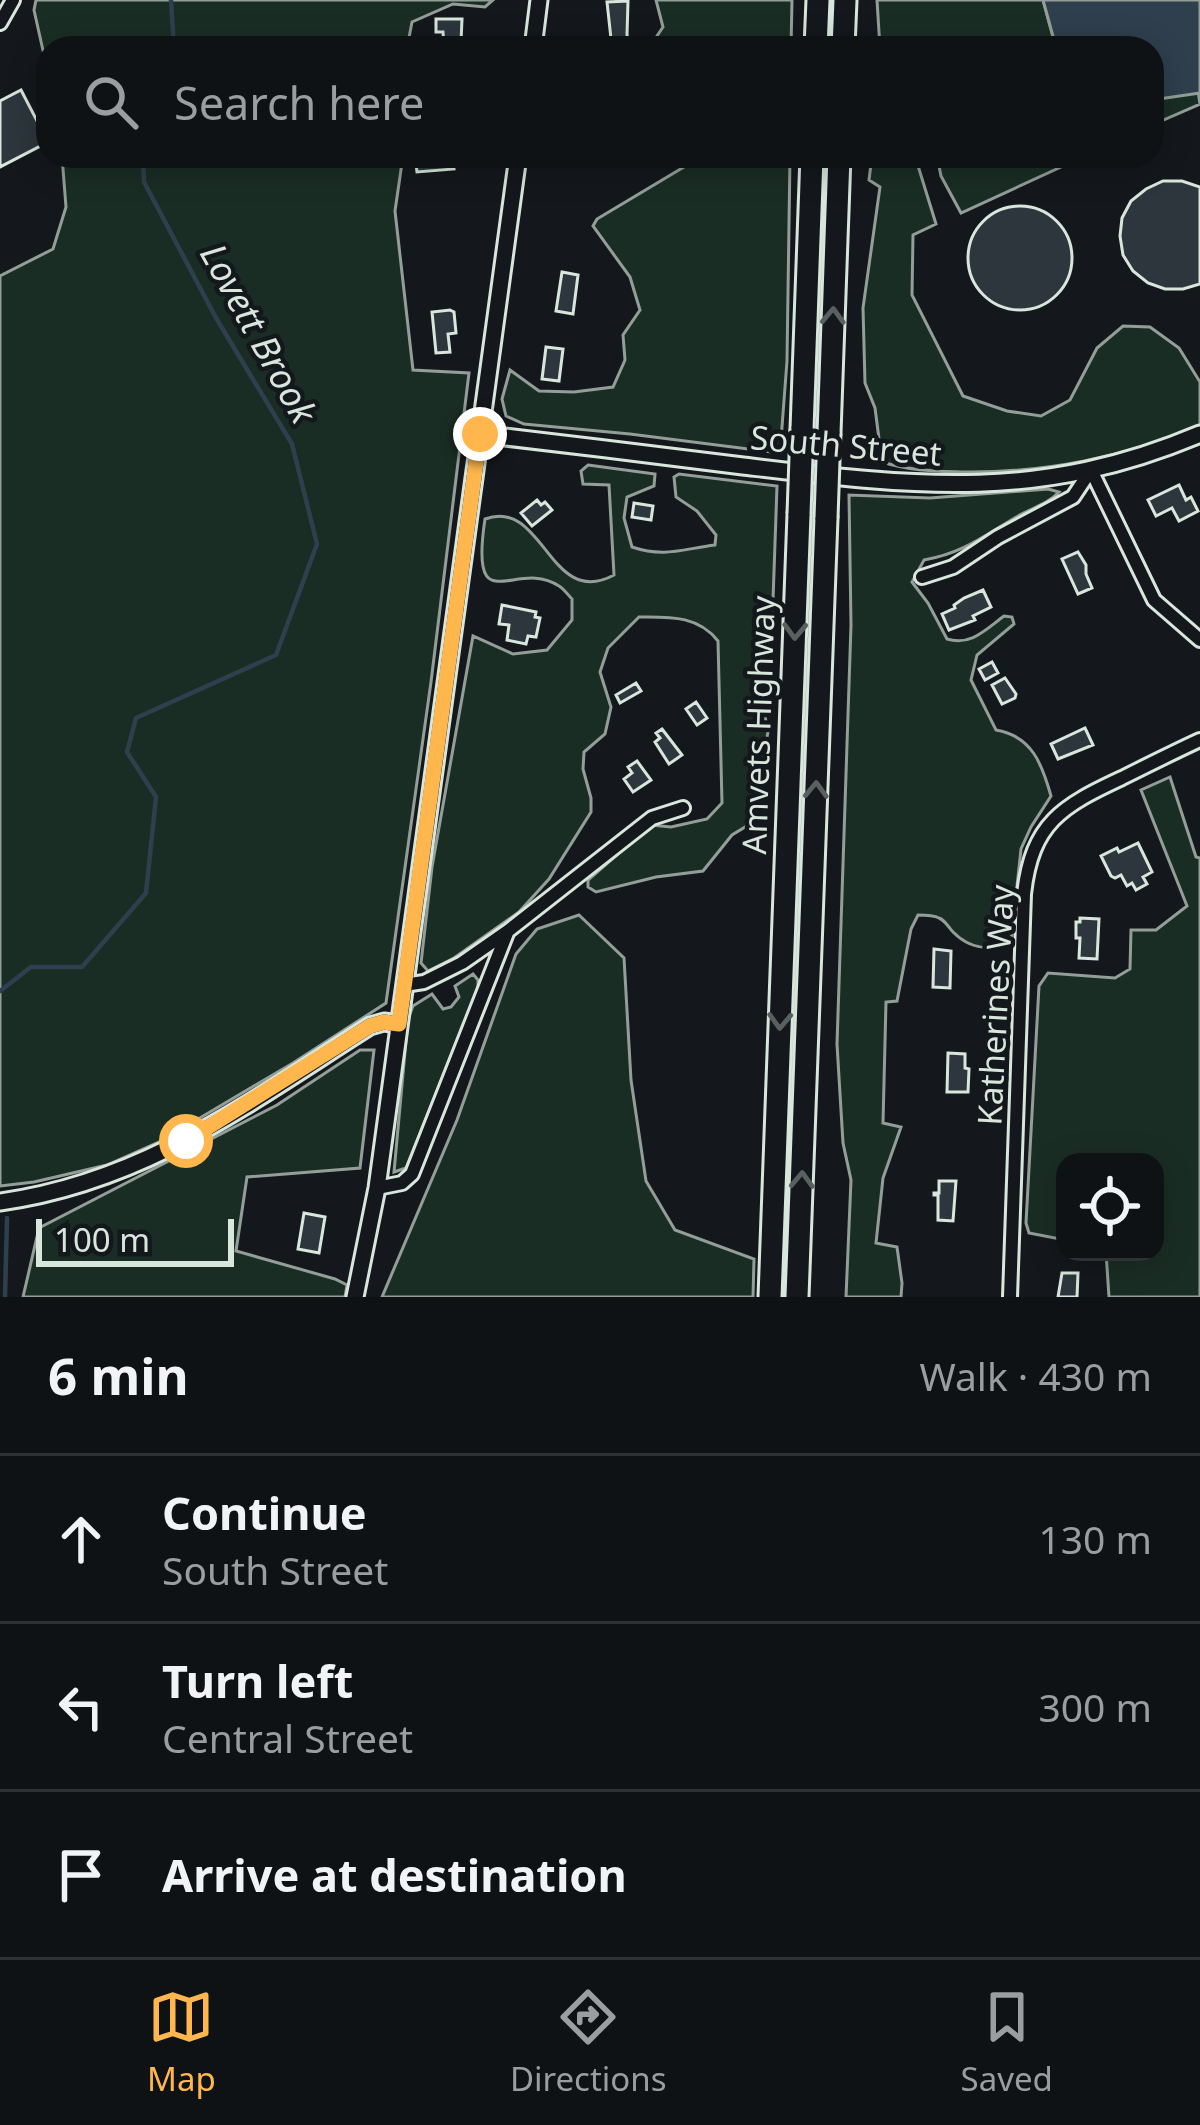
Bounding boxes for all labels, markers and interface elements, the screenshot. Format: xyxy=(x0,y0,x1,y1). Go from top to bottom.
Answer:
search box xyxy=(36,36,1164,168)
icon: search xyxy=(78,69,144,135)
text: Search here xyxy=(174,72,424,133)
water label: Lovett Brook xyxy=(189,234,329,433)
one-way arrow xyxy=(820,306,846,325)
route end xyxy=(453,407,507,461)
street label: South Street xyxy=(749,414,943,476)
street label: Amvets Highway xyxy=(731,595,785,855)
one-way arrow xyxy=(782,622,808,641)
one-way arrow xyxy=(803,780,829,799)
street label: Katherines Way xyxy=(966,883,1024,1126)
one-way arrow xyxy=(767,1012,793,1031)
route start xyxy=(159,1114,213,1168)
map controls xyxy=(1056,1153,1164,1261)
button: locate xyxy=(1056,1153,1164,1261)
one-way arrow xyxy=(788,1170,814,1189)
scale bar xyxy=(36,1213,234,1266)
text: 100 m xyxy=(54,1217,150,1262)
text: 6 min xyxy=(48,1340,189,1410)
text: Walk · 430 m xyxy=(919,1349,1152,1402)
text: Continue xyxy=(162,1482,367,1543)
icon: ahead xyxy=(48,1506,114,1572)
text: 130 m xyxy=(1038,1512,1152,1565)
text: South Street xyxy=(162,1543,388,1596)
text: Turn left xyxy=(162,1650,353,1711)
icon: left xyxy=(48,1674,114,1740)
text: 300 m xyxy=(1038,1680,1152,1733)
text: Central Street xyxy=(162,1711,413,1764)
icon: arrive xyxy=(48,1842,114,1908)
text: Arrive at destination xyxy=(162,1844,627,1905)
tab: Map xyxy=(147,1984,216,2101)
tab: Directions xyxy=(510,1984,667,2101)
tab: Saved xyxy=(961,1984,1053,2101)

